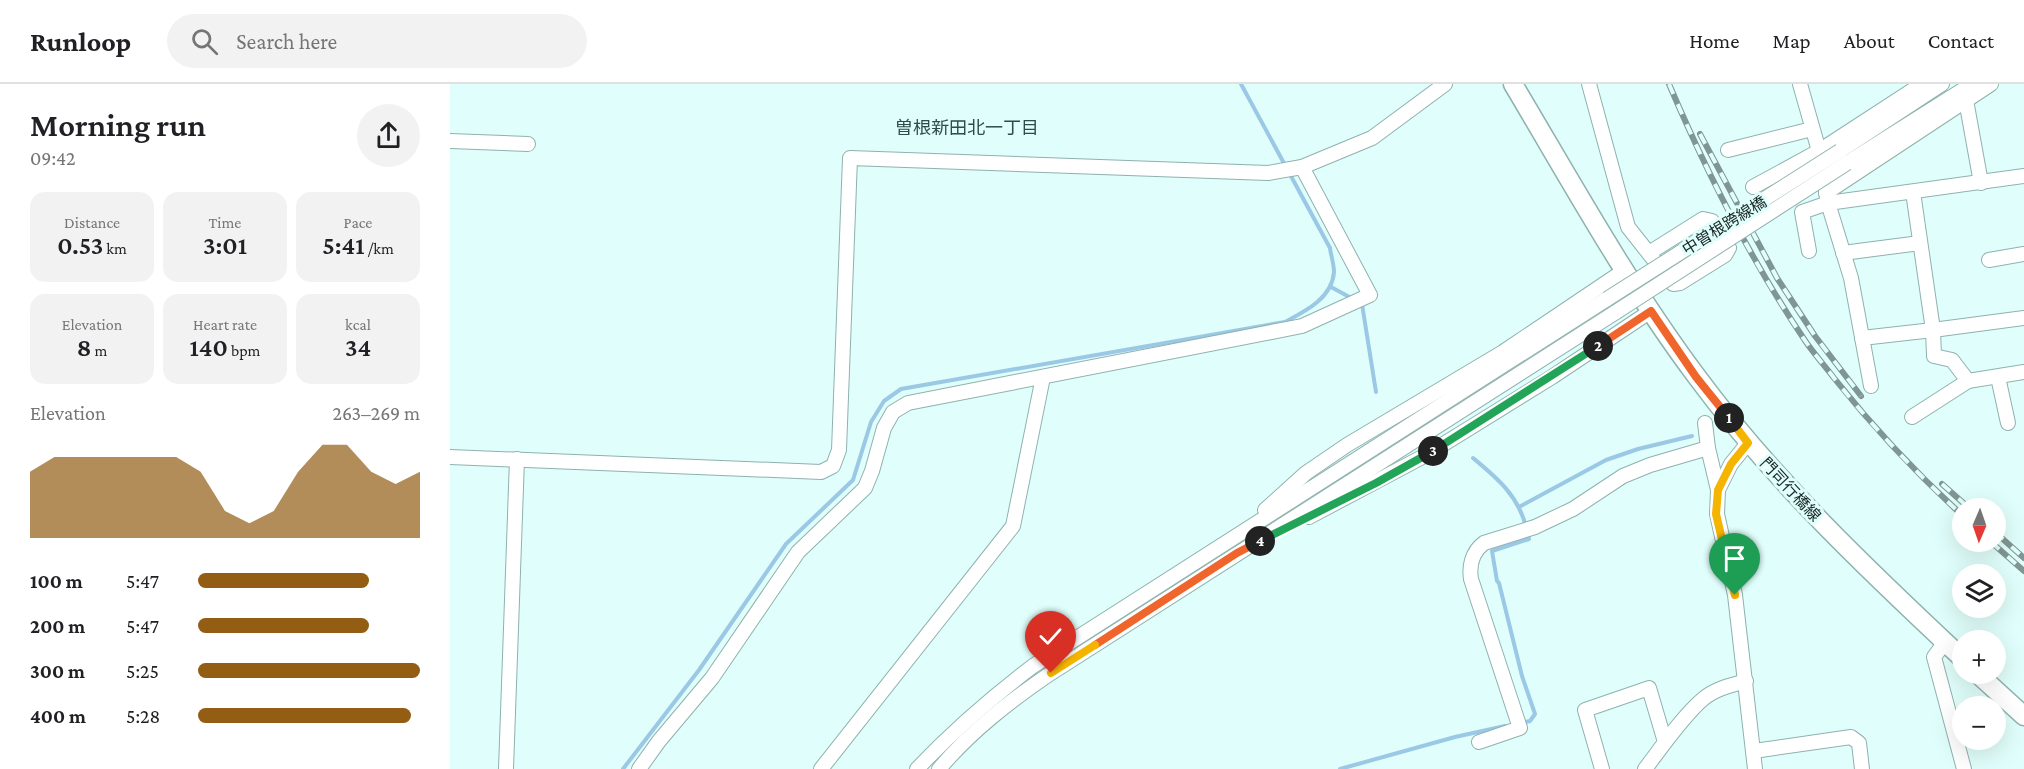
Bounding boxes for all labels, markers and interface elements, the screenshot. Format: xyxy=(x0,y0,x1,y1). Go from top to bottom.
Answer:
search box xyxy=(167,14,587,68)
icon: search xyxy=(188,25,221,58)
text: Runloop xyxy=(30,26,131,57)
text: Search here xyxy=(236,29,337,54)
text: Home xyxy=(1689,29,1739,53)
text: Map xyxy=(1772,29,1811,53)
text: About xyxy=(1844,29,1895,53)
text: Contact xyxy=(1928,29,1994,53)
button: share xyxy=(357,104,420,167)
text: Morning run xyxy=(30,106,206,143)
district label: 曽根新田北一丁目 xyxy=(895,118,1039,138)
text: 09:42 xyxy=(30,147,76,169)
street label: 中曽根跨線橋 xyxy=(1679,193,1769,258)
text: Distance xyxy=(64,214,120,231)
text: Time xyxy=(209,214,241,231)
text: Pace xyxy=(344,214,372,231)
text: 0.53 xyxy=(57,231,103,260)
text: 3:01 xyxy=(203,231,247,260)
text: 5:41 xyxy=(322,231,365,260)
text: km xyxy=(103,240,127,257)
text: /km xyxy=(365,240,394,257)
text: Elevation xyxy=(62,316,122,333)
text: Heart rate xyxy=(193,316,257,333)
text: kcal xyxy=(345,316,371,333)
pin: 2 xyxy=(1583,331,1613,361)
text: 8 xyxy=(77,333,91,362)
text: 140 xyxy=(190,333,228,362)
text: 34 xyxy=(345,333,371,362)
text: 2 xyxy=(1594,337,1602,354)
text: m xyxy=(91,342,107,359)
text: bpm xyxy=(228,342,260,359)
text: Elevation xyxy=(30,402,106,424)
text: 263–269 m xyxy=(333,402,420,424)
pin: 1 xyxy=(1714,403,1744,433)
text: 1 xyxy=(1726,409,1732,426)
pin: 3 xyxy=(1418,436,1448,466)
text: 3 xyxy=(1429,442,1437,459)
street label: 門司行橋線 xyxy=(1757,454,1824,524)
north arrow xyxy=(1952,498,2006,552)
map controls xyxy=(1952,498,2006,750)
pin: 4 xyxy=(1245,526,1275,556)
text: 4 xyxy=(1256,532,1264,549)
pin xyxy=(1709,533,1760,595)
icon: arrive xyxy=(1718,542,1751,575)
button: layers xyxy=(1952,564,2006,618)
text: 100 m xyxy=(30,570,83,592)
text: 5:47 xyxy=(126,570,159,592)
pin xyxy=(1025,611,1076,673)
text: 200 m xyxy=(30,615,85,637)
text: 5:47 xyxy=(126,615,159,637)
icon: check xyxy=(1034,620,1067,653)
button: + xyxy=(1952,630,2006,684)
text: 300 m xyxy=(30,660,85,682)
text: 5:25 xyxy=(126,660,159,682)
button: − xyxy=(1952,696,2006,750)
text: 400 m xyxy=(30,705,86,727)
text: 5:28 xyxy=(126,705,160,727)

